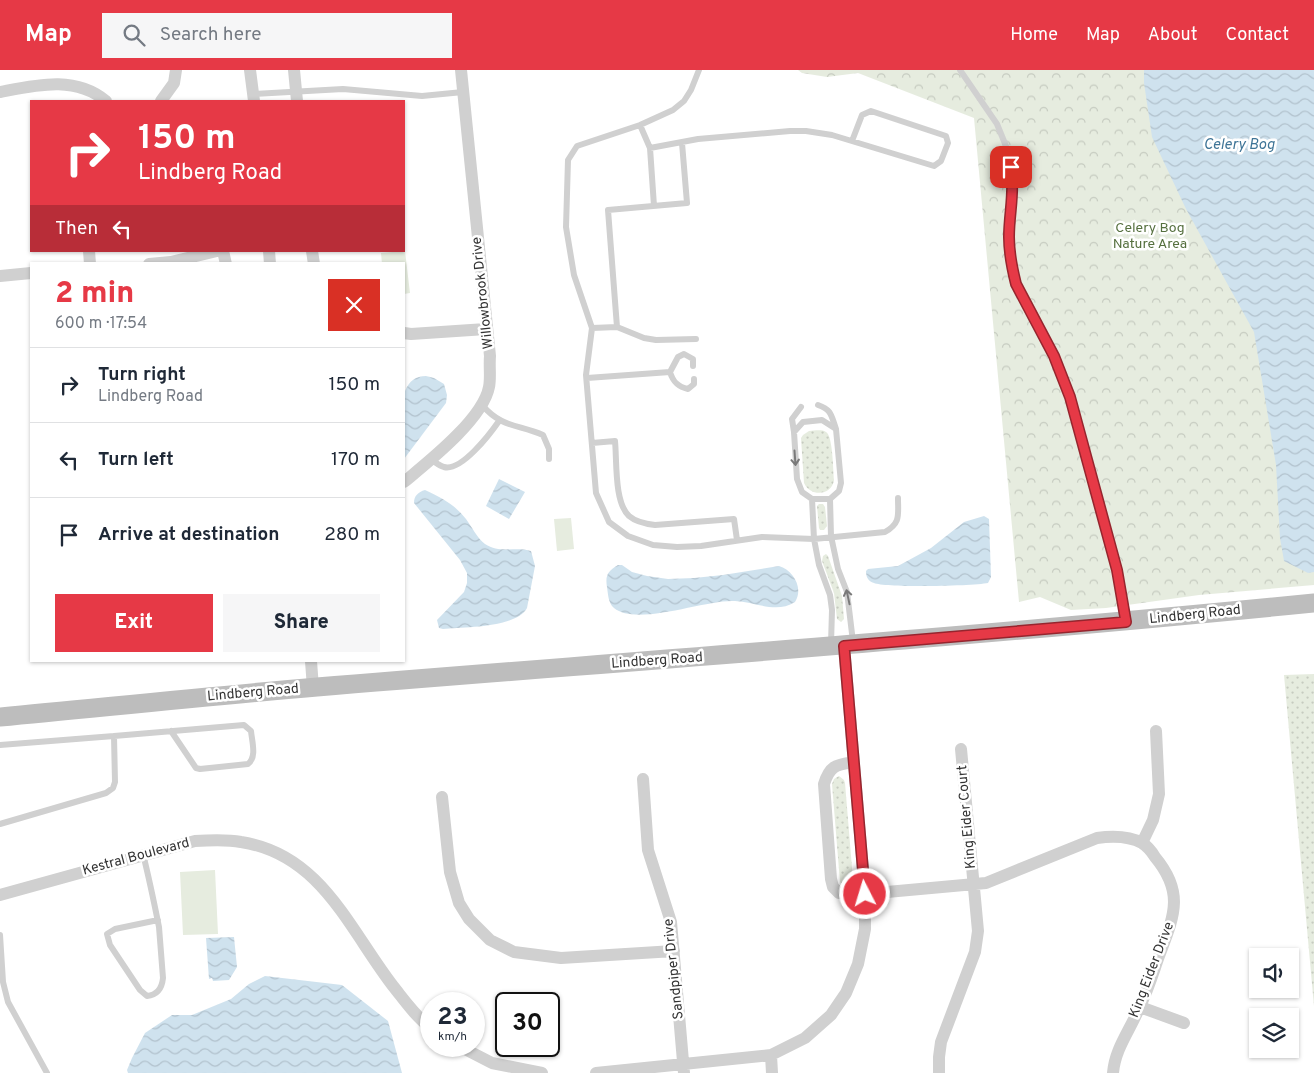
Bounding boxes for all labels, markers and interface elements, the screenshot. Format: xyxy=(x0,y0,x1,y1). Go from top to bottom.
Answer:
search box xyxy=(102,13,452,58)
text: Map xyxy=(25,20,72,50)
icon: search xyxy=(120,21,148,49)
text: Search here xyxy=(160,23,261,47)
text: Home xyxy=(1010,24,1058,47)
text: Map xyxy=(1086,24,1120,47)
text: About xyxy=(1148,24,1197,47)
text: Contact xyxy=(1225,24,1289,47)
text: 150 m xyxy=(138,117,236,161)
icon: right xyxy=(55,120,120,185)
water label: Celery Bog xyxy=(1203,136,1275,155)
pin xyxy=(990,146,1032,188)
icon: arrive xyxy=(997,153,1025,181)
text: Lindberg Road xyxy=(138,160,282,187)
icon: left xyxy=(108,215,136,243)
text: Then xyxy=(55,217,98,241)
park label: Celery Bog Nature Area xyxy=(1113,220,1187,253)
street label: Willowbrook Drive xyxy=(469,236,497,350)
text: 2 min xyxy=(55,276,134,313)
button: close xyxy=(328,279,380,331)
text: 600 m · 17:54 xyxy=(55,314,147,334)
text: Turn right xyxy=(98,363,186,387)
icon: right xyxy=(55,371,83,399)
text: 150 m xyxy=(328,373,380,397)
text: Lindberg Road xyxy=(98,387,203,407)
icon: left xyxy=(55,446,83,474)
text: Turn left xyxy=(98,448,174,472)
text: 170 m xyxy=(331,448,380,472)
one-way arrow xyxy=(791,449,800,465)
icon: arrive xyxy=(55,521,83,549)
text: Arrive at destination xyxy=(98,523,279,547)
text: 280 m xyxy=(324,523,380,547)
one-way arrow xyxy=(842,590,852,606)
button: Exit xyxy=(55,594,213,652)
button: Share xyxy=(223,594,380,652)
street label: Lindberg Road xyxy=(1148,602,1242,628)
street label: Lindberg Road xyxy=(611,649,703,673)
street label: Lindberg Road xyxy=(207,681,299,705)
street label: King Eider Court xyxy=(954,764,980,870)
street label: Kestral Boulevard xyxy=(81,835,191,879)
position arrow xyxy=(838,867,890,919)
street label: Sandpiper Drive xyxy=(660,918,688,1020)
street label: King Eider Drive xyxy=(1126,920,1178,1020)
map controls xyxy=(1249,948,1299,1058)
button: sound xyxy=(1249,948,1299,998)
speed limit sign: 30 xyxy=(495,992,560,1057)
text: 23 xyxy=(437,1002,468,1034)
button: layers xyxy=(1249,1008,1299,1058)
text: km/h xyxy=(438,1029,467,1045)

